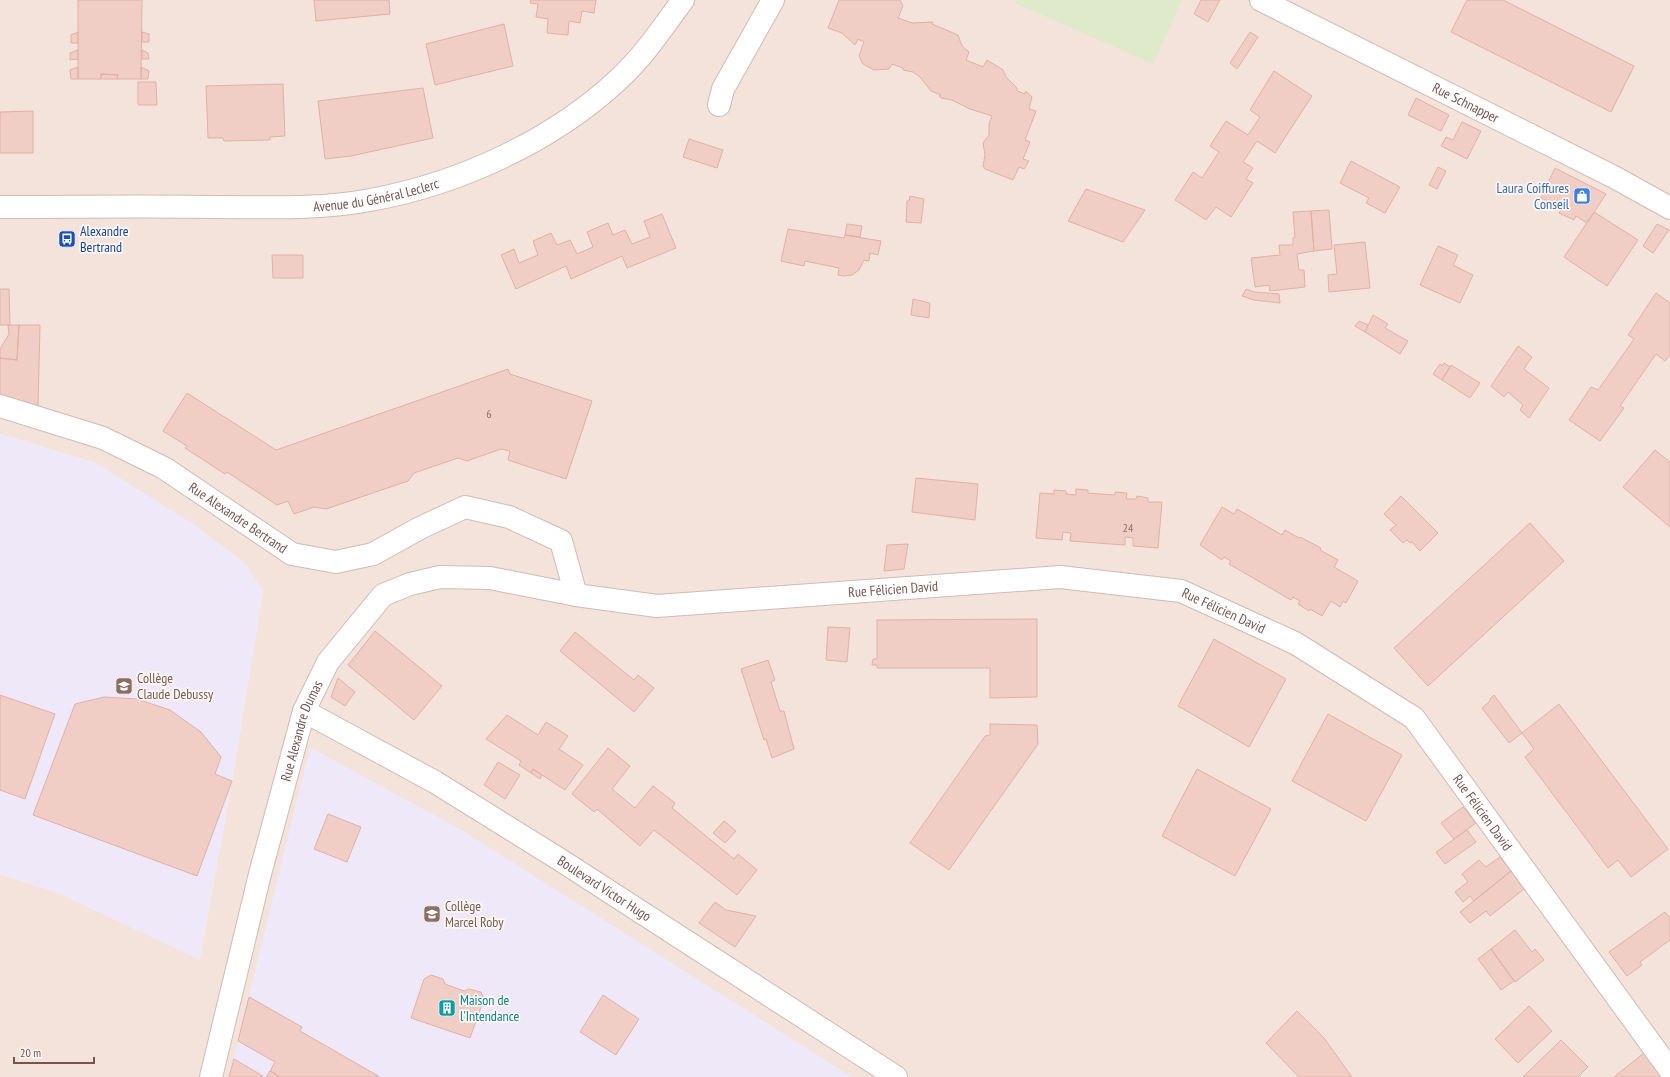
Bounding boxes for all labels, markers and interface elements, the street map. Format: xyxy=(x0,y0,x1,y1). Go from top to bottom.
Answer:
street label: Rue Schnapper xyxy=(1429,78,1502,127)
street label: Avenue du Général Leclerc xyxy=(313,174,441,216)
place label: Laura Coiffures Conseil xyxy=(1497,179,1570,213)
shop icon: Laura Coiffures Conseil xyxy=(1572,186,1592,206)
place label: Alexandre Bertrand xyxy=(80,222,129,256)
bus stop icon: Alexandre Bertrand xyxy=(57,229,77,249)
house number: 6 xyxy=(486,406,492,421)
street label: Rue Alexandre Bertrand xyxy=(185,478,291,557)
house number: 24 xyxy=(1123,520,1134,535)
street label: Rue Félicien David xyxy=(848,577,939,601)
street label: Rue Félicien David xyxy=(1179,584,1268,637)
place label: Collège Claude Debussy xyxy=(137,669,214,703)
school or university icon: Collège Claude Debussy xyxy=(114,676,134,696)
street label: Rue Alexandre Dumas xyxy=(276,677,327,783)
street label: Rue Félicien David xyxy=(1449,771,1516,854)
street label: Boulevard Victor Hugo xyxy=(554,851,655,925)
place label: Collège Marcel Roby xyxy=(445,897,504,931)
school or university icon: Collège Marcel Roby xyxy=(422,904,442,924)
place label: Maison de l'Intendance xyxy=(460,991,519,1025)
building icon: Maison de l'Intendance xyxy=(437,998,457,1018)
scale bar xyxy=(14,1039,94,1065)
text: 20 m xyxy=(20,1045,41,1060)

